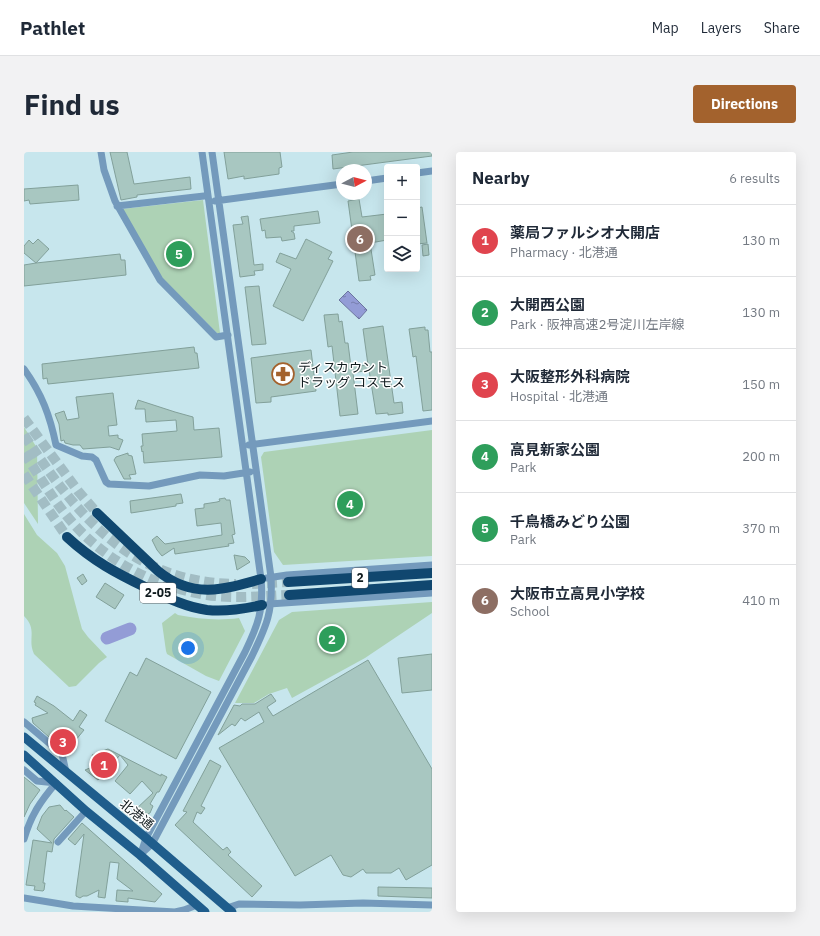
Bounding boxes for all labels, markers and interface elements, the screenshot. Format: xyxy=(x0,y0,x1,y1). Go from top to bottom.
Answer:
text: Pathlet xyxy=(20,16,85,40)
text: Map xyxy=(652,19,679,37)
text: Layers xyxy=(701,19,742,37)
text: Share xyxy=(764,19,800,37)
button: Directions xyxy=(693,85,796,123)
text: Find us xyxy=(24,86,120,123)
north arrow xyxy=(336,164,372,200)
map controls xyxy=(384,164,420,272)
button: + xyxy=(384,164,420,200)
text: Nearby xyxy=(472,167,530,189)
text: 6 results xyxy=(729,170,780,187)
button: − xyxy=(384,200,420,236)
text: 薬局ファルシオ大開店 xyxy=(510,223,660,242)
pin: 6 xyxy=(347,224,373,254)
text: 1 xyxy=(481,232,489,249)
text: 130 m xyxy=(742,232,780,249)
button: layers xyxy=(384,236,420,272)
pin: 5 xyxy=(166,239,192,269)
text: Pharmacy · 北港通 xyxy=(510,244,618,261)
text: 大開西公園 xyxy=(510,295,585,314)
text: 2 xyxy=(481,304,489,321)
text: 130 m xyxy=(742,304,780,321)
text: Park · 阪神高速2号淀川左岸線 xyxy=(510,316,685,333)
place label: ディスカウント ドラッグ コスモス xyxy=(298,359,405,391)
pharmacy icon: ディスカウント ドラッグ コスモス xyxy=(270,361,296,387)
text: 大阪整形外科病院 xyxy=(510,367,630,386)
text: 3 xyxy=(481,376,489,393)
text: 150 m xyxy=(742,376,780,393)
text: Hospital · 北港通 xyxy=(510,388,608,405)
text: 高見新家公園 xyxy=(510,440,600,459)
text: 4 xyxy=(481,448,489,465)
text: 200 m xyxy=(742,448,780,465)
text: Park xyxy=(510,459,536,476)
pin: 4 xyxy=(337,489,363,519)
text: 千鳥橋みどり公園 xyxy=(510,512,630,531)
text: 5 xyxy=(481,520,489,537)
text: 370 m xyxy=(742,520,780,537)
text: Park xyxy=(510,531,536,548)
road number: 2 xyxy=(352,568,368,588)
road number: 2-05 xyxy=(140,583,176,603)
text: 大阪市立高見小学校 xyxy=(510,584,645,603)
text: 6 xyxy=(481,592,489,609)
text: 410 m xyxy=(742,592,780,609)
text: School xyxy=(510,603,550,620)
pin: 2 xyxy=(319,624,345,654)
your location xyxy=(178,638,198,658)
pin: 3 xyxy=(50,727,76,757)
pin: 1 xyxy=(91,750,117,780)
street label: 北港通 xyxy=(116,796,157,833)

